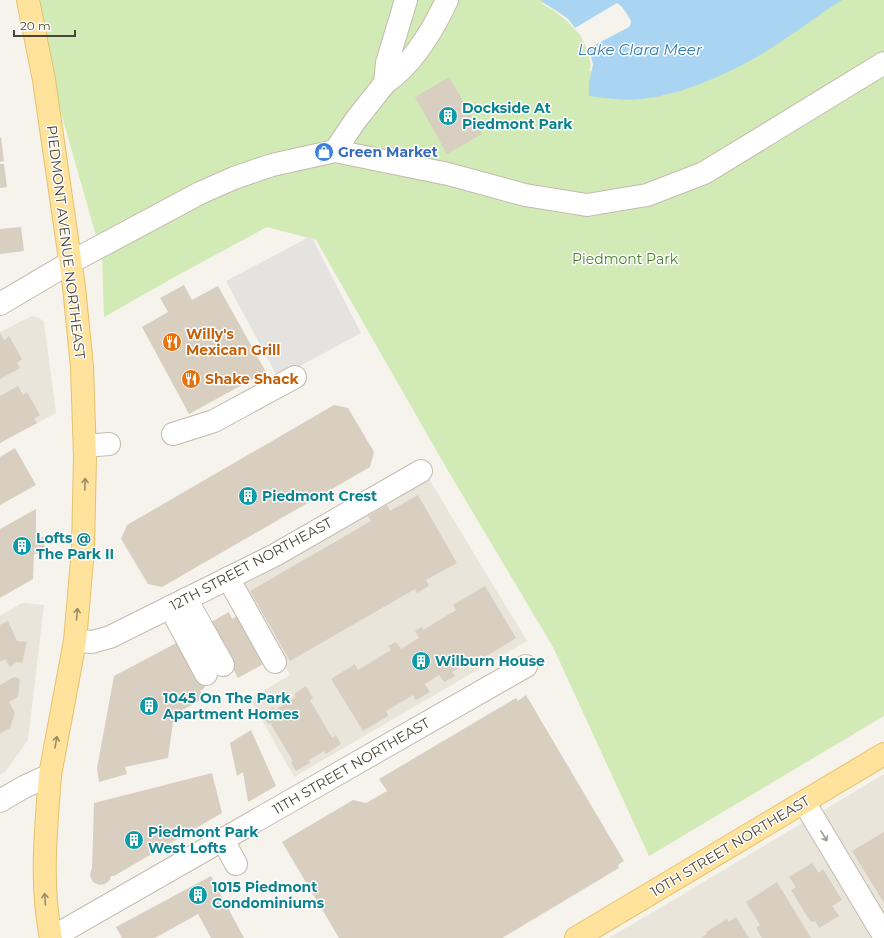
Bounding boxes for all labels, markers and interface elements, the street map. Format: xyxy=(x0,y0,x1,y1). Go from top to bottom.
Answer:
scale bar xyxy=(14,12,75,38)
text: 20 m xyxy=(20,18,51,33)
water label: Lake Clara Meer xyxy=(578,40,703,59)
place label: Dockside At Piedmont Park xyxy=(462,99,573,133)
building icon: Dockside At Piedmont Park xyxy=(437,105,459,127)
street label: PIEDMONT AVENUE NORTHEAST xyxy=(43,124,89,360)
shop icon: Green Market xyxy=(313,141,335,163)
place label: Green Market xyxy=(338,143,438,161)
park label: Piedmont Park xyxy=(572,250,679,268)
place label: Willy's Mexican Grill xyxy=(186,325,281,359)
restaurant icon: Willy's Mexican Grill xyxy=(161,331,183,353)
restaurant icon: Shake Shack xyxy=(180,368,202,390)
place label: Shake Shack xyxy=(205,370,299,388)
one-way arrow xyxy=(81,478,88,491)
building icon: Piedmont Crest xyxy=(237,485,259,507)
place label: Piedmont Crest xyxy=(262,487,377,505)
street label: 12TH STREET NORTHEAST xyxy=(167,513,335,615)
place label: Lofts @ The Park II xyxy=(36,529,114,563)
building icon: Lofts @ The Park II xyxy=(11,535,33,557)
one-way arrow xyxy=(74,608,81,621)
building icon: Wilburn House xyxy=(410,650,432,672)
place label: Wilburn House xyxy=(435,652,545,670)
place label: 1045 On The Park Apartment Homes xyxy=(162,689,300,723)
building icon: 1045 On The Park Apartment Homes xyxy=(138,695,160,717)
street label: 11TH STREET NORTHEAST xyxy=(269,714,433,818)
one-way arrow xyxy=(52,736,60,749)
street label: 10TH STREET NORTHEAST xyxy=(647,791,813,901)
place label: Piedmont Park West Lofts xyxy=(148,823,259,857)
building icon: Piedmont Park West Lofts xyxy=(123,829,145,851)
one-way arrow xyxy=(821,830,829,842)
place label: 1015 Piedmont Condominiums xyxy=(212,878,325,912)
building icon: 1015 Piedmont Condominiums xyxy=(187,884,209,906)
one-way arrow xyxy=(42,893,49,906)

